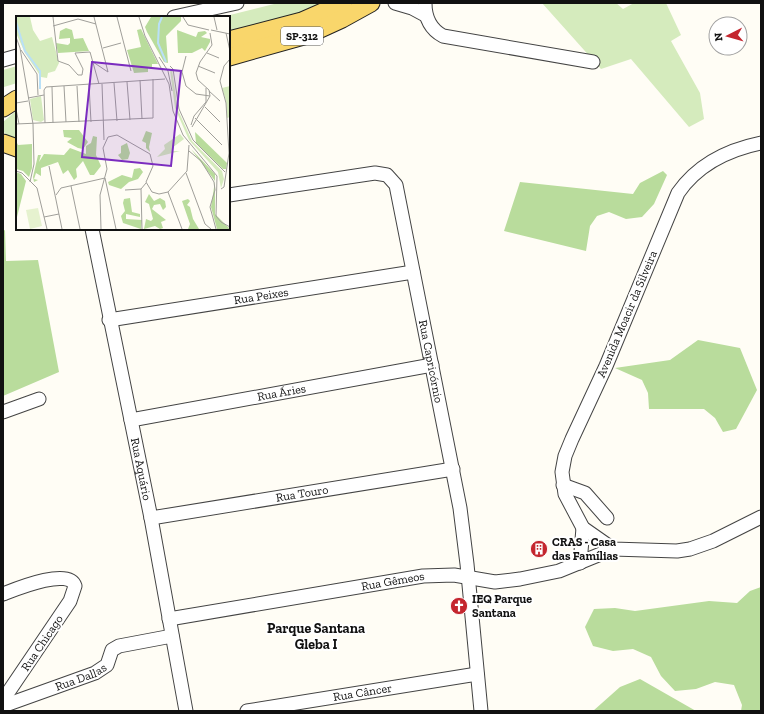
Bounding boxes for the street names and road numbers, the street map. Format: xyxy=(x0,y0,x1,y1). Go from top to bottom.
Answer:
road number: SP-312 xyxy=(281,27,323,45)
street label: Avenida Moacir da Silveira xyxy=(594,248,660,380)
street label: Rua Peixes xyxy=(233,285,289,307)
street label: Rua Capricórnio xyxy=(416,319,446,404)
street label: Rua Áries xyxy=(256,381,307,404)
street label: Rua Aquário xyxy=(128,437,154,502)
street label: Rua Touro xyxy=(275,482,329,505)
street label: Rua Gêmeos xyxy=(360,569,426,593)
street label: Rua Chicago xyxy=(18,612,66,674)
street label: Rua Dallas xyxy=(53,660,109,694)
street label: Rua Câncer xyxy=(332,681,393,704)

